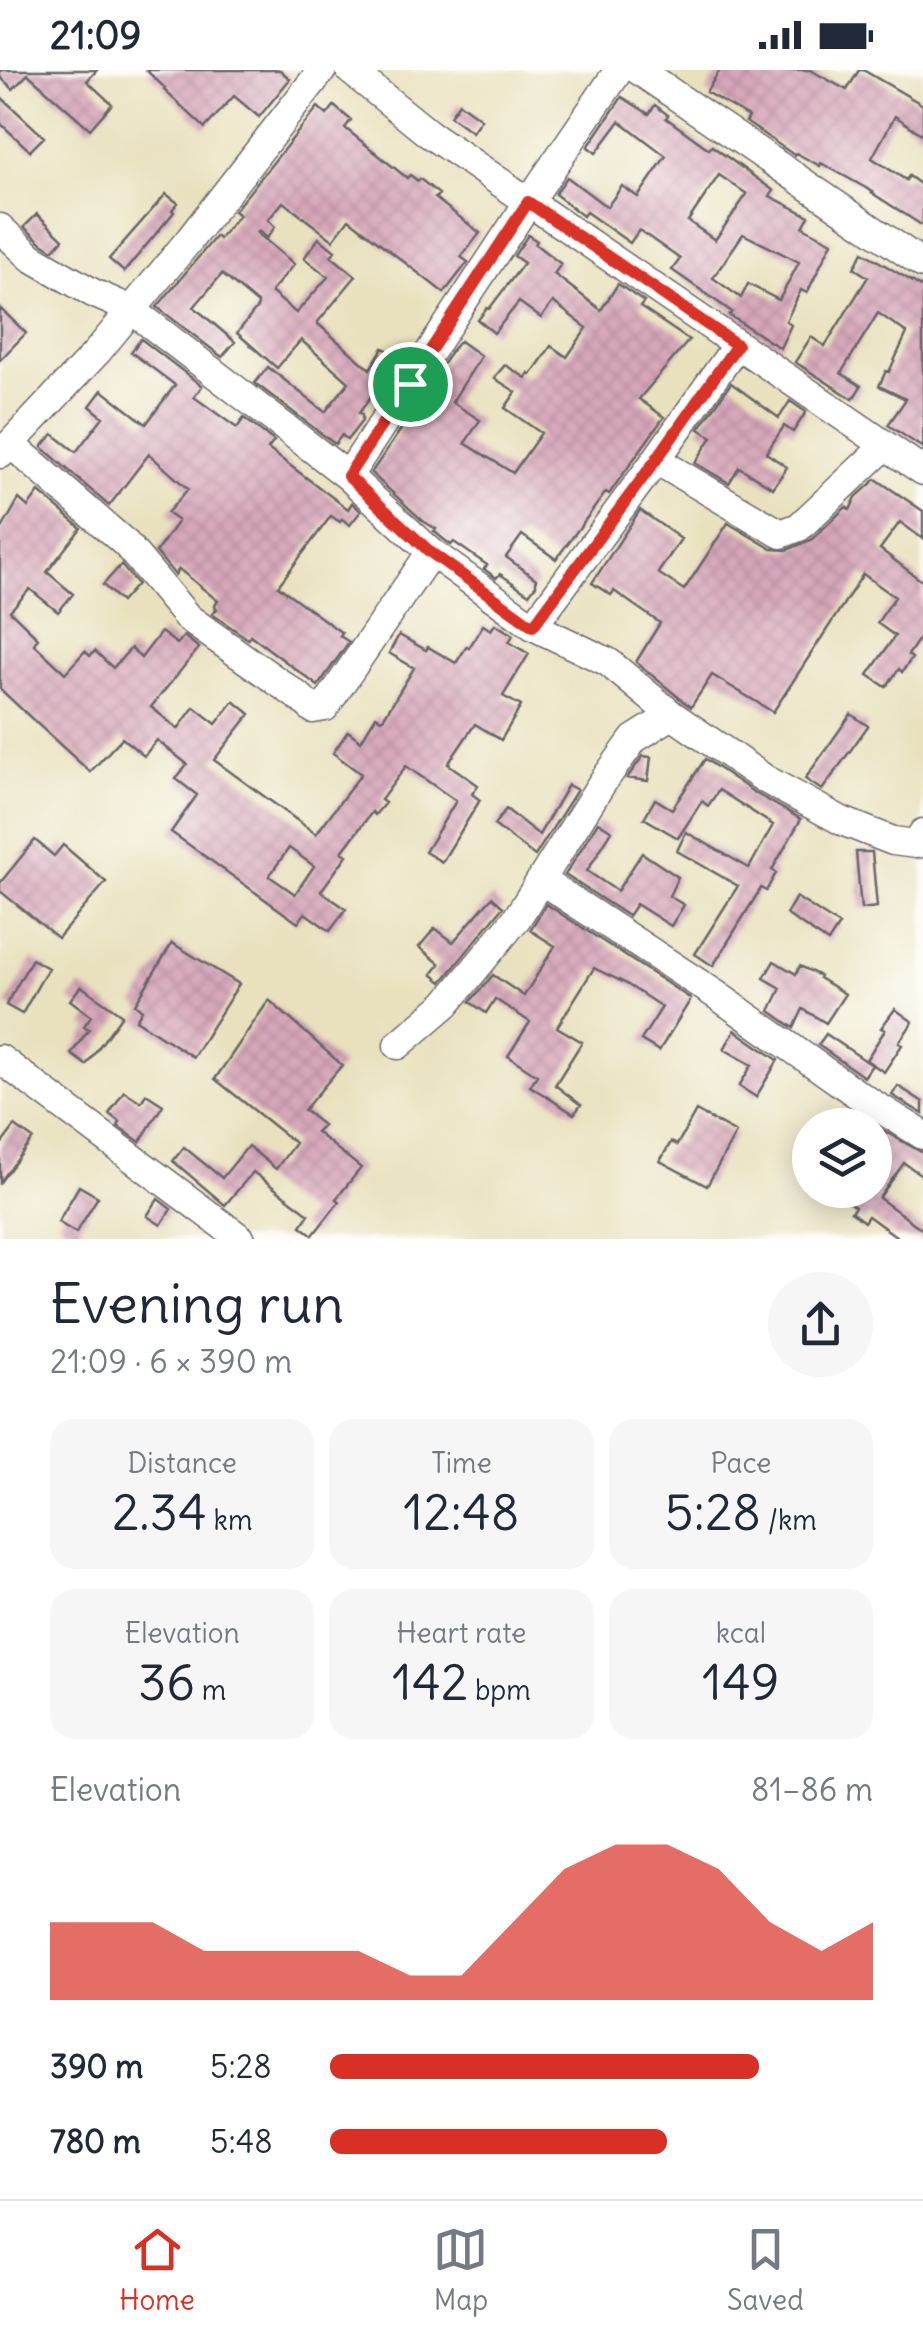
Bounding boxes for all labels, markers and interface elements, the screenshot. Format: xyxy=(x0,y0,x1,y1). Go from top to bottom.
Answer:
text: 21:09 xyxy=(50,12,141,59)
pin xyxy=(368,342,453,427)
icon: arrive xyxy=(383,357,438,412)
map controls xyxy=(792,1108,892,1208)
button: layers xyxy=(792,1108,892,1208)
text: Evening run xyxy=(50,1269,344,1338)
button: share xyxy=(768,1272,873,1377)
text: 21:09 · 6 × 390 m xyxy=(50,1341,292,1382)
text: Distance xyxy=(127,1445,237,1481)
text: Time xyxy=(431,1445,492,1481)
text: Pace xyxy=(710,1445,771,1481)
text: 2.34 xyxy=(112,1481,207,1544)
text: 12:48 xyxy=(403,1481,520,1544)
text: 5:28 xyxy=(665,1481,761,1544)
text: km xyxy=(207,1502,252,1538)
text: /km xyxy=(761,1502,817,1538)
text: Elevation xyxy=(125,1615,240,1651)
text: Heart rate xyxy=(397,1615,526,1651)
text: kcal xyxy=(716,1615,766,1651)
text: 36 xyxy=(138,1651,195,1714)
text: 142 xyxy=(392,1651,468,1714)
text: 149 xyxy=(702,1651,780,1714)
text: m xyxy=(195,1672,226,1708)
text: bpm xyxy=(468,1672,531,1708)
text: Elevation xyxy=(50,1769,181,1810)
text: 81–86 m xyxy=(751,1769,873,1810)
text: 390 m xyxy=(50,2046,143,2087)
text: 5:28 xyxy=(210,2046,272,2087)
text: 780 m xyxy=(50,2121,141,2162)
text: 5:48 xyxy=(210,2121,273,2162)
tab: Home xyxy=(119,2222,195,2318)
tab: Map xyxy=(433,2222,488,2318)
tab: Saved xyxy=(727,2222,804,2318)

